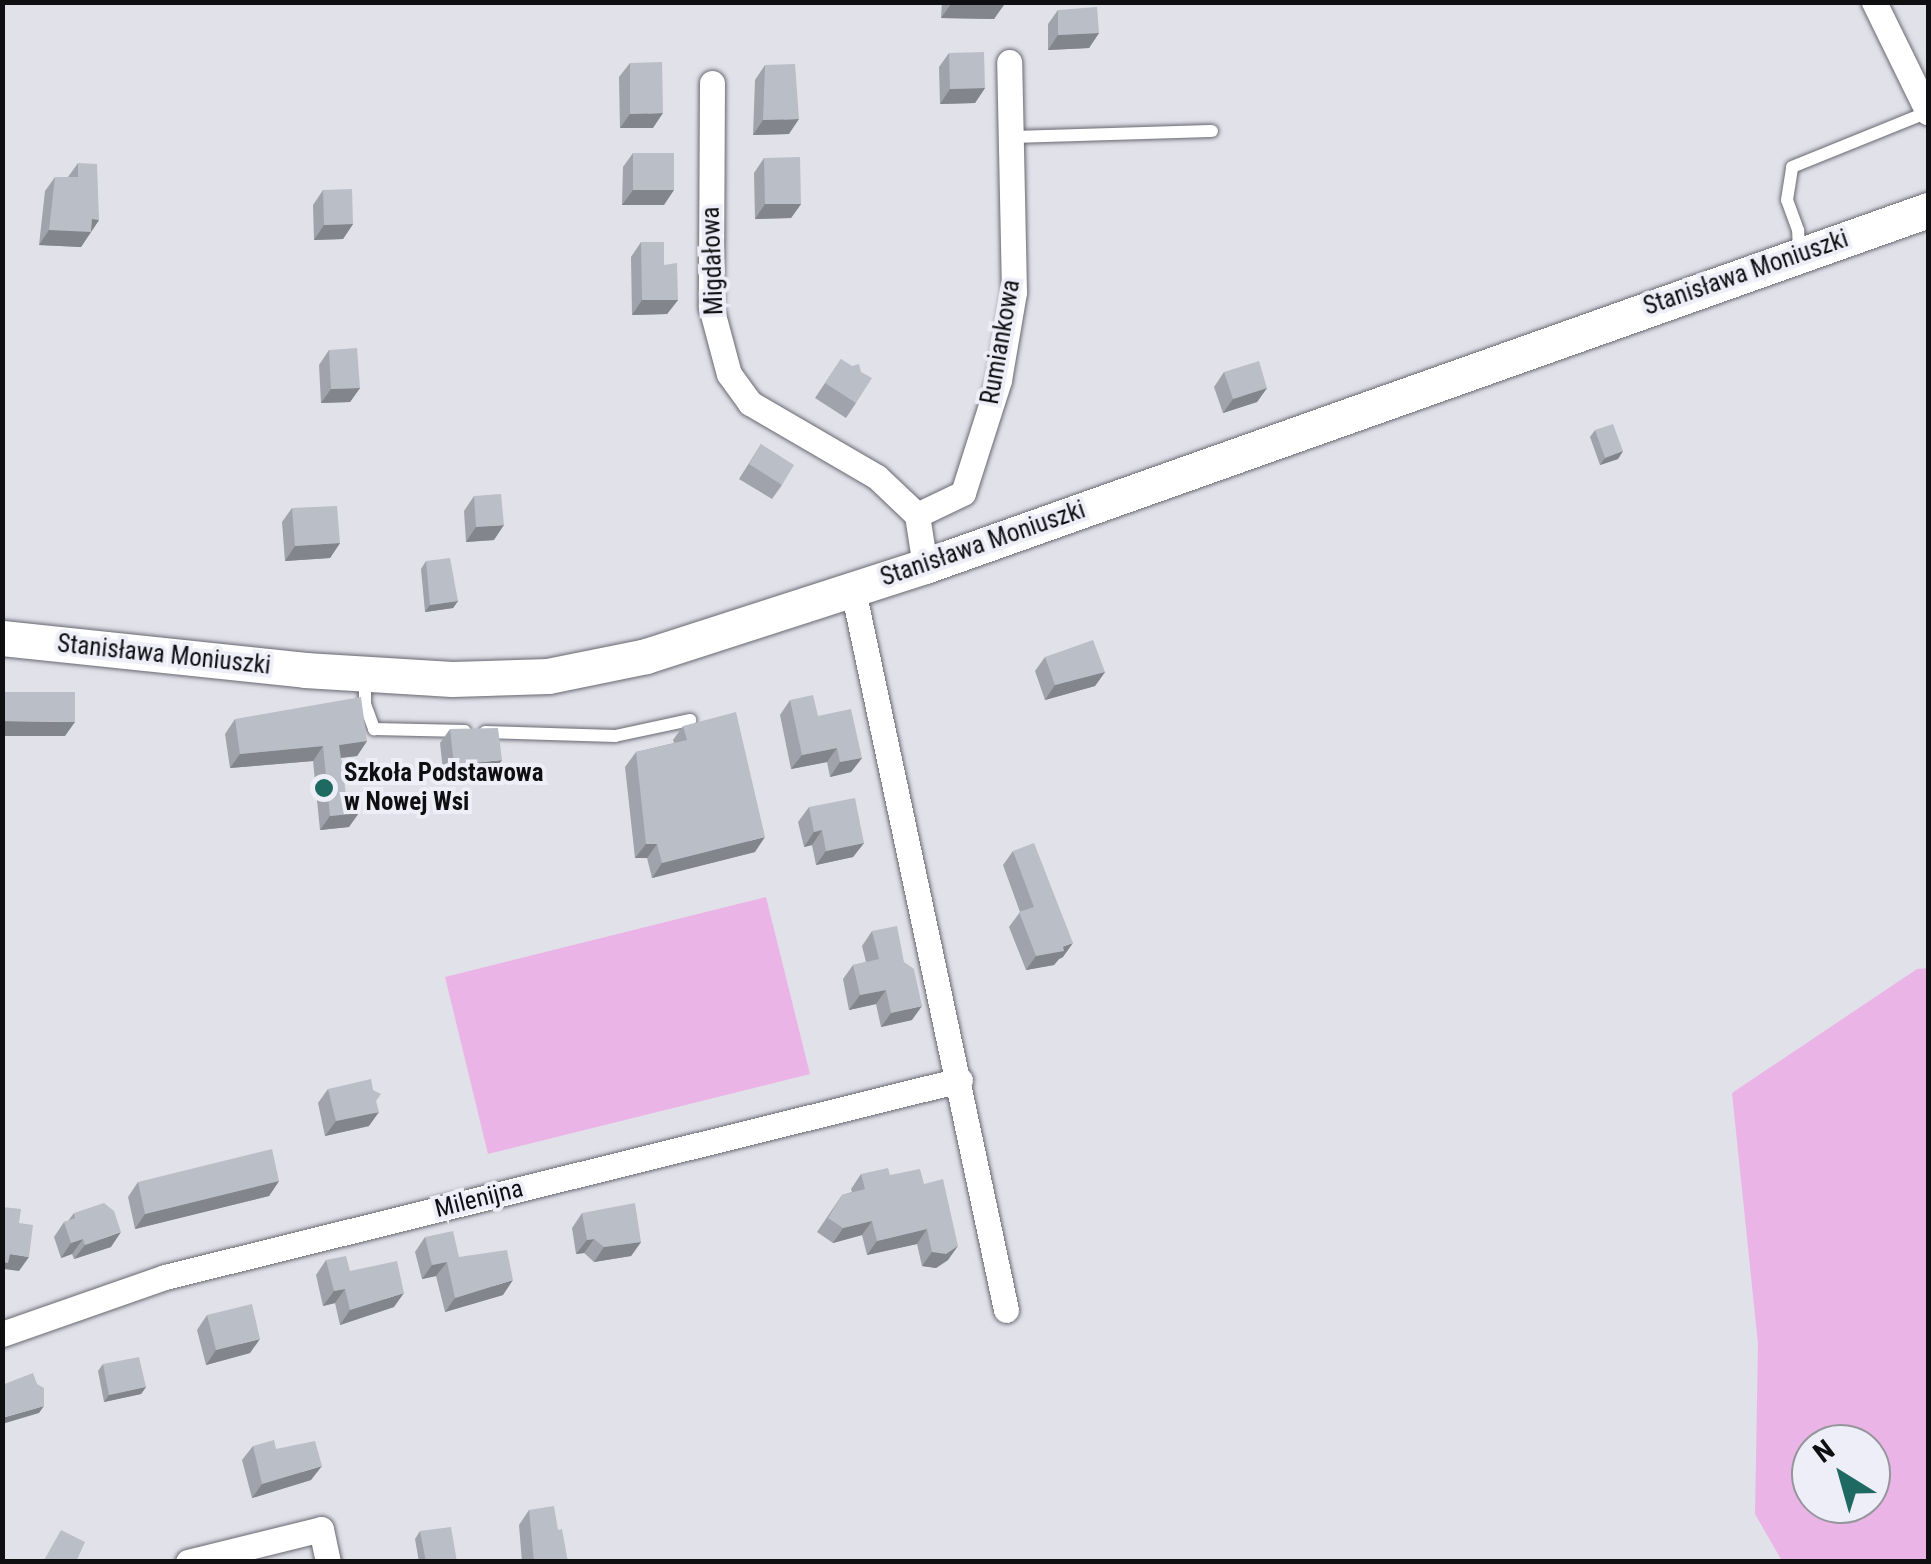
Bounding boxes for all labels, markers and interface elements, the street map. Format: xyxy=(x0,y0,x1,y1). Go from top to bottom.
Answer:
street label: Migdałowa xyxy=(696,206,730,316)
street label: Stanisława Moniuszki xyxy=(1640,224,1852,322)
street label: Rumiankowa xyxy=(975,277,1027,407)
street label: Stanisława Moniuszki xyxy=(877,495,1089,593)
street label: Stanisława Moniuszki xyxy=(56,629,272,681)
place label: Szkoła Podstawowa w Nowej Wsi xyxy=(344,759,543,818)
marker: Szkoła Podstawowa w Nowej Wsi xyxy=(313,777,335,799)
street label: Milenijna xyxy=(432,1174,526,1224)
north arrow xyxy=(1791,1424,1891,1524)
text: N xyxy=(1807,1433,1841,1470)

